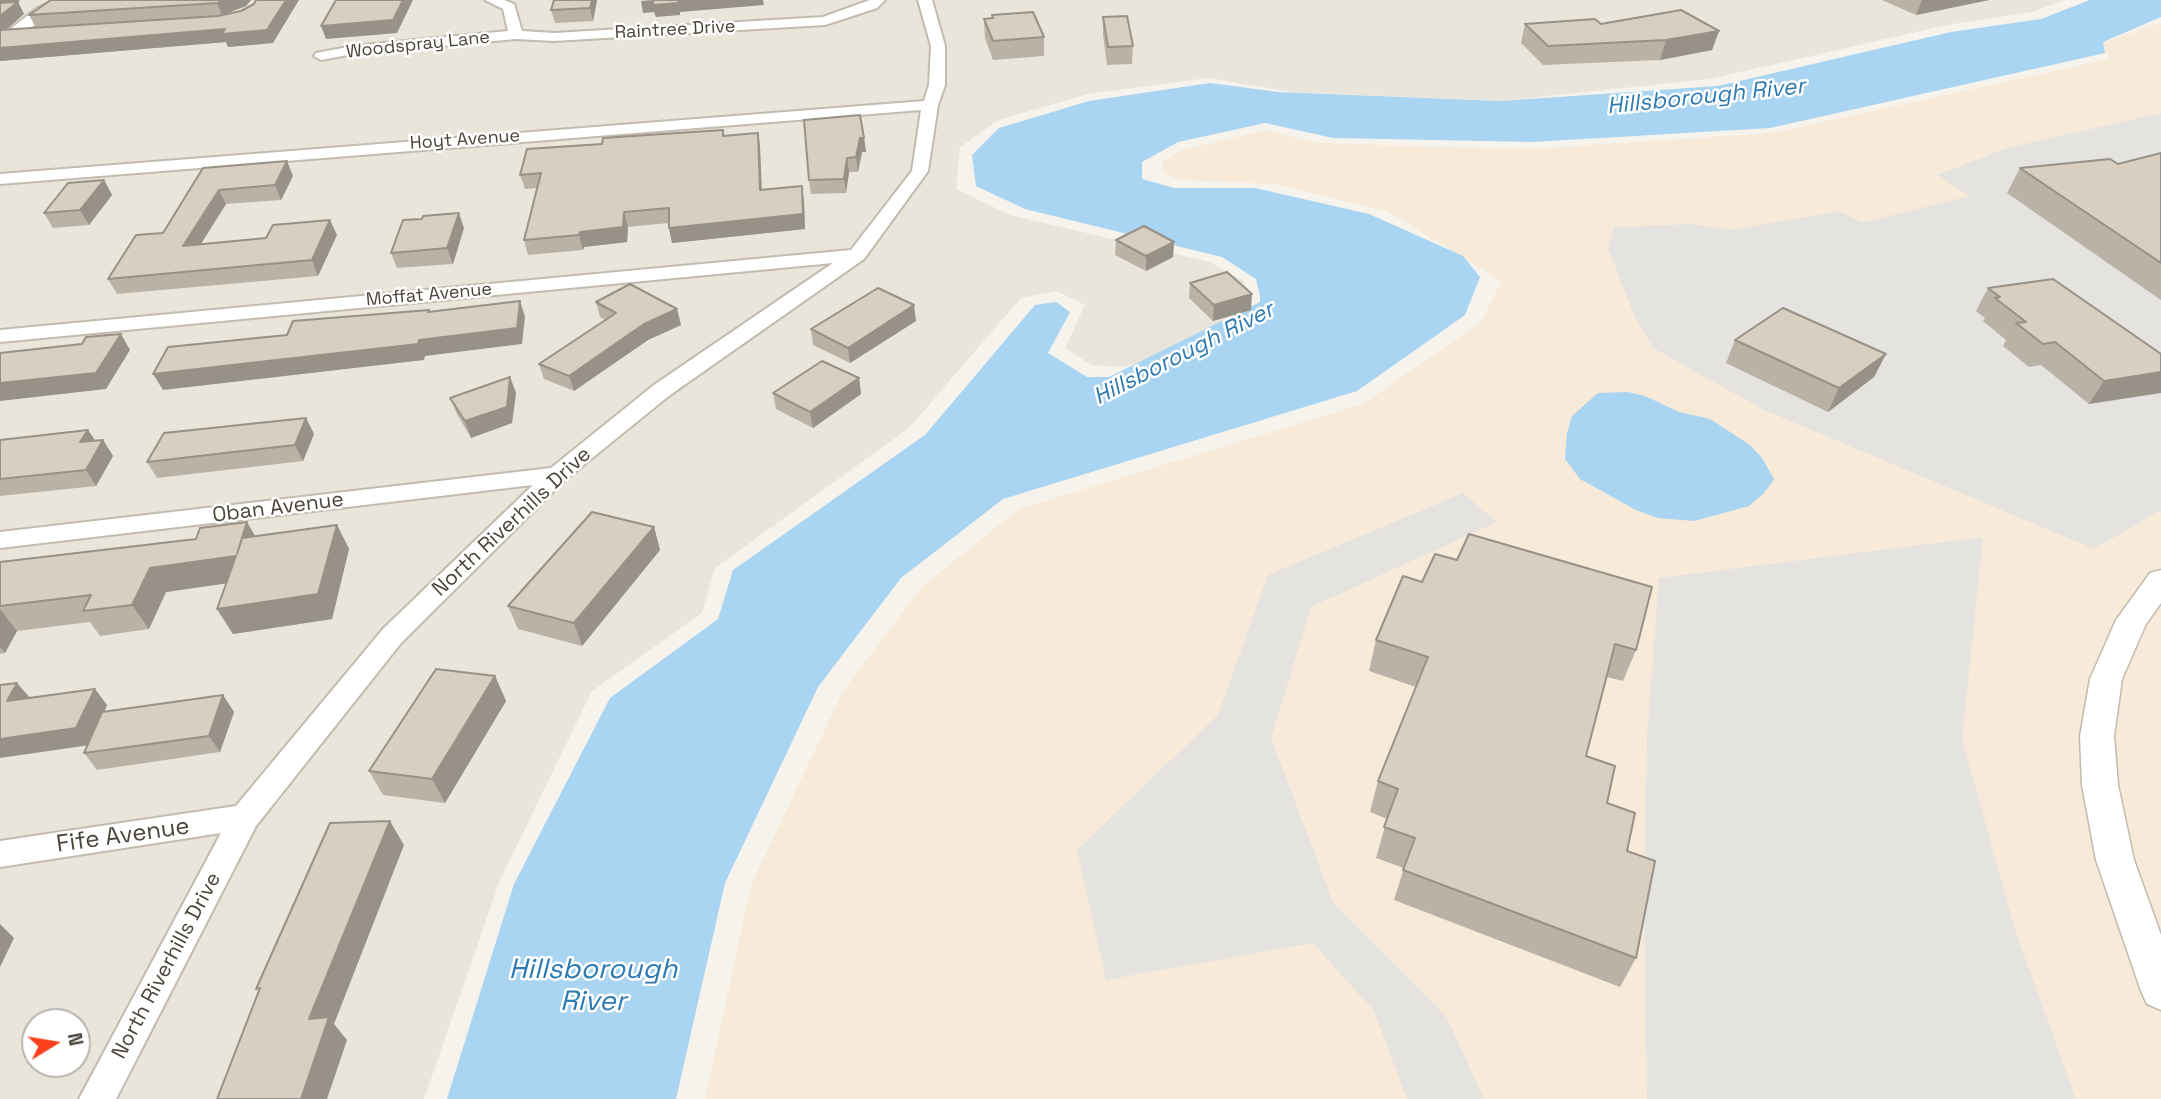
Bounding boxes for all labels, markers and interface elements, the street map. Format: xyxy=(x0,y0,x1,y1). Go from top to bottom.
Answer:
street label: Raintree Drive xyxy=(614,16,736,44)
street label: Woodspray Lane xyxy=(345,27,491,63)
water label: Hillsborough River xyxy=(1606,73,1806,121)
street label: Hoyt Avenue xyxy=(409,125,521,155)
street label: Moffat Avenue xyxy=(365,279,493,311)
water label: Hillsborough River xyxy=(1089,297,1279,411)
street label: North Riverhills Drive xyxy=(428,442,596,602)
street label: Oban Avenue xyxy=(211,487,345,529)
street label: Fife Avenue xyxy=(55,812,191,860)
street label: North Riverhills Drive xyxy=(107,868,227,1064)
water label: Hillsborough River xyxy=(509,953,677,1019)
north arrow xyxy=(21,1008,91,1078)
text: N xyxy=(62,1031,89,1048)

